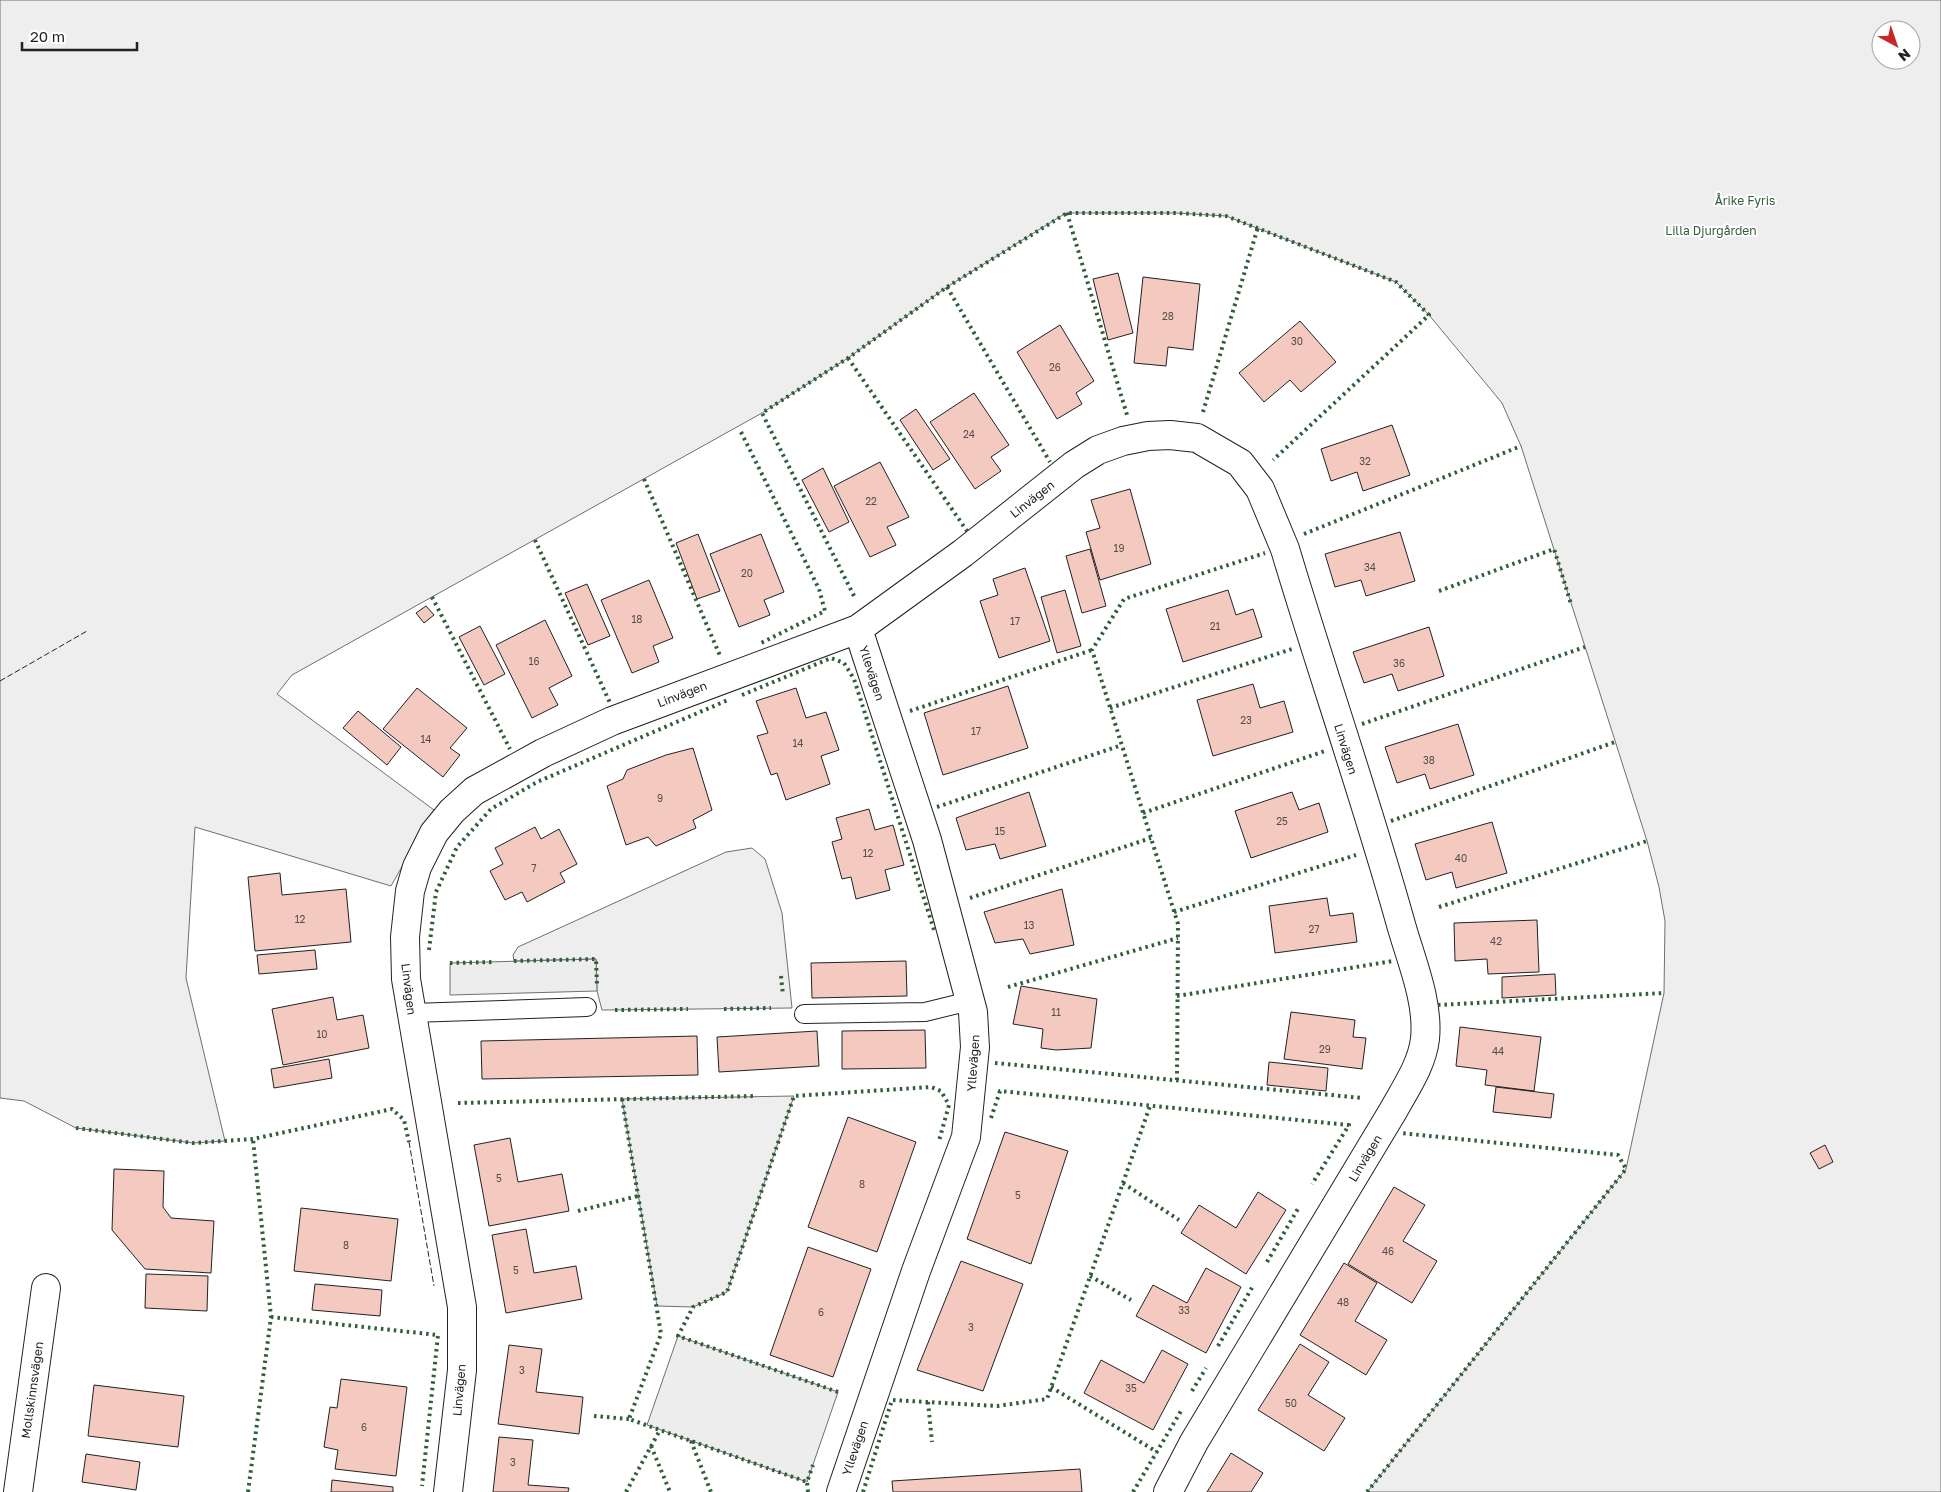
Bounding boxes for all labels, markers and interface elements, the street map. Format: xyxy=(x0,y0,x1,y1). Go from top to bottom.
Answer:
scale bar xyxy=(22,20,138,52)
north arrow xyxy=(1871,20,1921,70)
text: 20 m xyxy=(30,27,65,45)
text: N xyxy=(1895,45,1914,65)
park label: Årike Fyris xyxy=(1715,193,1775,208)
park label: Lilla Djurgården xyxy=(1665,223,1757,238)
house number: 28 xyxy=(1162,310,1174,322)
house number: 30 xyxy=(1291,335,1303,347)
house number: 26 xyxy=(1049,361,1061,373)
house number: 24 xyxy=(963,428,975,440)
house number: 32 xyxy=(1359,455,1371,467)
street label: Linvägen xyxy=(1007,477,1057,521)
house number: 22 xyxy=(865,495,877,507)
house number: 19 xyxy=(1114,542,1124,554)
house number: 34 xyxy=(1364,561,1376,573)
house number: 20 xyxy=(741,567,753,579)
house number: 18 xyxy=(632,613,642,625)
house number: 17 xyxy=(1010,615,1020,627)
house number: 21 xyxy=(1210,620,1220,632)
street label: Yllevägen xyxy=(856,644,888,702)
house number: 16 xyxy=(529,655,539,667)
house number: 36 xyxy=(1393,657,1405,669)
street label: Linvägen xyxy=(655,678,709,710)
house number: 23 xyxy=(1240,714,1252,726)
street label: Linvägen xyxy=(1331,722,1361,776)
house number: 17 xyxy=(971,725,981,737)
house number: 14 xyxy=(421,733,431,745)
house number: 14 xyxy=(793,737,803,749)
house number: 38 xyxy=(1423,754,1435,766)
house number: 9 xyxy=(657,792,663,804)
house number: 25 xyxy=(1276,815,1288,827)
house number: 15 xyxy=(995,825,1006,837)
house number: 12 xyxy=(863,847,874,859)
house number: 40 xyxy=(1455,852,1467,864)
house number: 7 xyxy=(531,862,537,874)
house number: 12 xyxy=(295,913,306,925)
house number: 13 xyxy=(1024,919,1034,931)
house number: 27 xyxy=(1308,923,1320,935)
house number: 42 xyxy=(1490,935,1502,947)
street label: Linvägen xyxy=(398,962,420,1016)
house number: 11 xyxy=(1051,1006,1061,1018)
house number: 10 xyxy=(316,1028,328,1040)
street label: Yllevägen xyxy=(964,1034,982,1092)
house number: 29 xyxy=(1319,1043,1331,1055)
house number: 44 xyxy=(1492,1045,1504,1057)
street label: Linvägen xyxy=(1345,1132,1385,1184)
house number: 5 xyxy=(496,1172,502,1184)
house number: 8 xyxy=(859,1178,865,1190)
house number: 5 xyxy=(1015,1189,1021,1201)
house number: 8 xyxy=(343,1239,349,1251)
house number: 46 xyxy=(1382,1245,1394,1257)
house number: 5 xyxy=(513,1264,519,1276)
house number: 48 xyxy=(1337,1296,1349,1308)
house number: 33 xyxy=(1178,1304,1190,1316)
house number: 6 xyxy=(818,1306,824,1318)
house number: 3 xyxy=(968,1321,974,1333)
street label: Mollskinnsvägen xyxy=(18,1341,46,1439)
street label: Linvägen xyxy=(449,1363,469,1417)
house number: 3 xyxy=(519,1364,525,1376)
house number: 35 xyxy=(1125,1382,1137,1394)
house number: 50 xyxy=(1285,1397,1297,1409)
street label: Yllevägen xyxy=(839,1419,871,1477)
house number: 6 xyxy=(361,1421,367,1433)
house number: 3 xyxy=(510,1456,516,1468)

